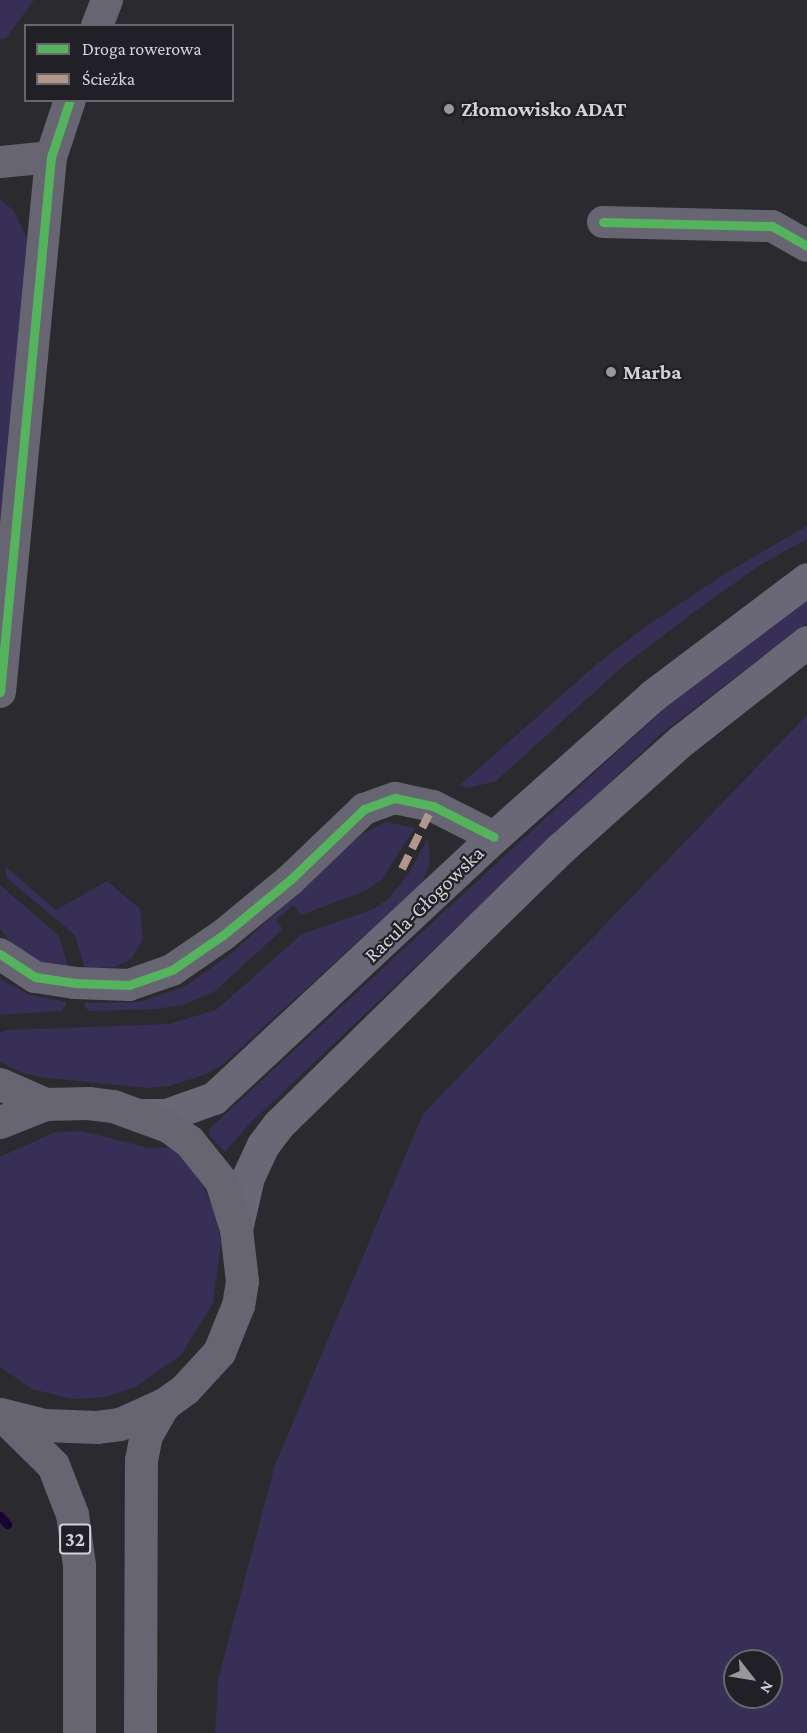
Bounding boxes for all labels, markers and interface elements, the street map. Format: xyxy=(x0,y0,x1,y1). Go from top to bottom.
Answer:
legend xyxy=(24,24,234,102)
text: Droga rowerowa xyxy=(82,39,202,59)
text: Ścieżka xyxy=(82,69,135,89)
place label: Złomowisko ADAT xyxy=(461,96,626,122)
marker: Złomowisko ADAT xyxy=(442,102,456,116)
place label: Marba xyxy=(623,359,681,385)
marker: Marba xyxy=(604,365,618,379)
street label: Racula-Głogowska xyxy=(359,840,489,968)
road number: 32 xyxy=(58,1522,92,1556)
north arrow xyxy=(723,1649,783,1709)
text: N xyxy=(757,1678,777,1697)

